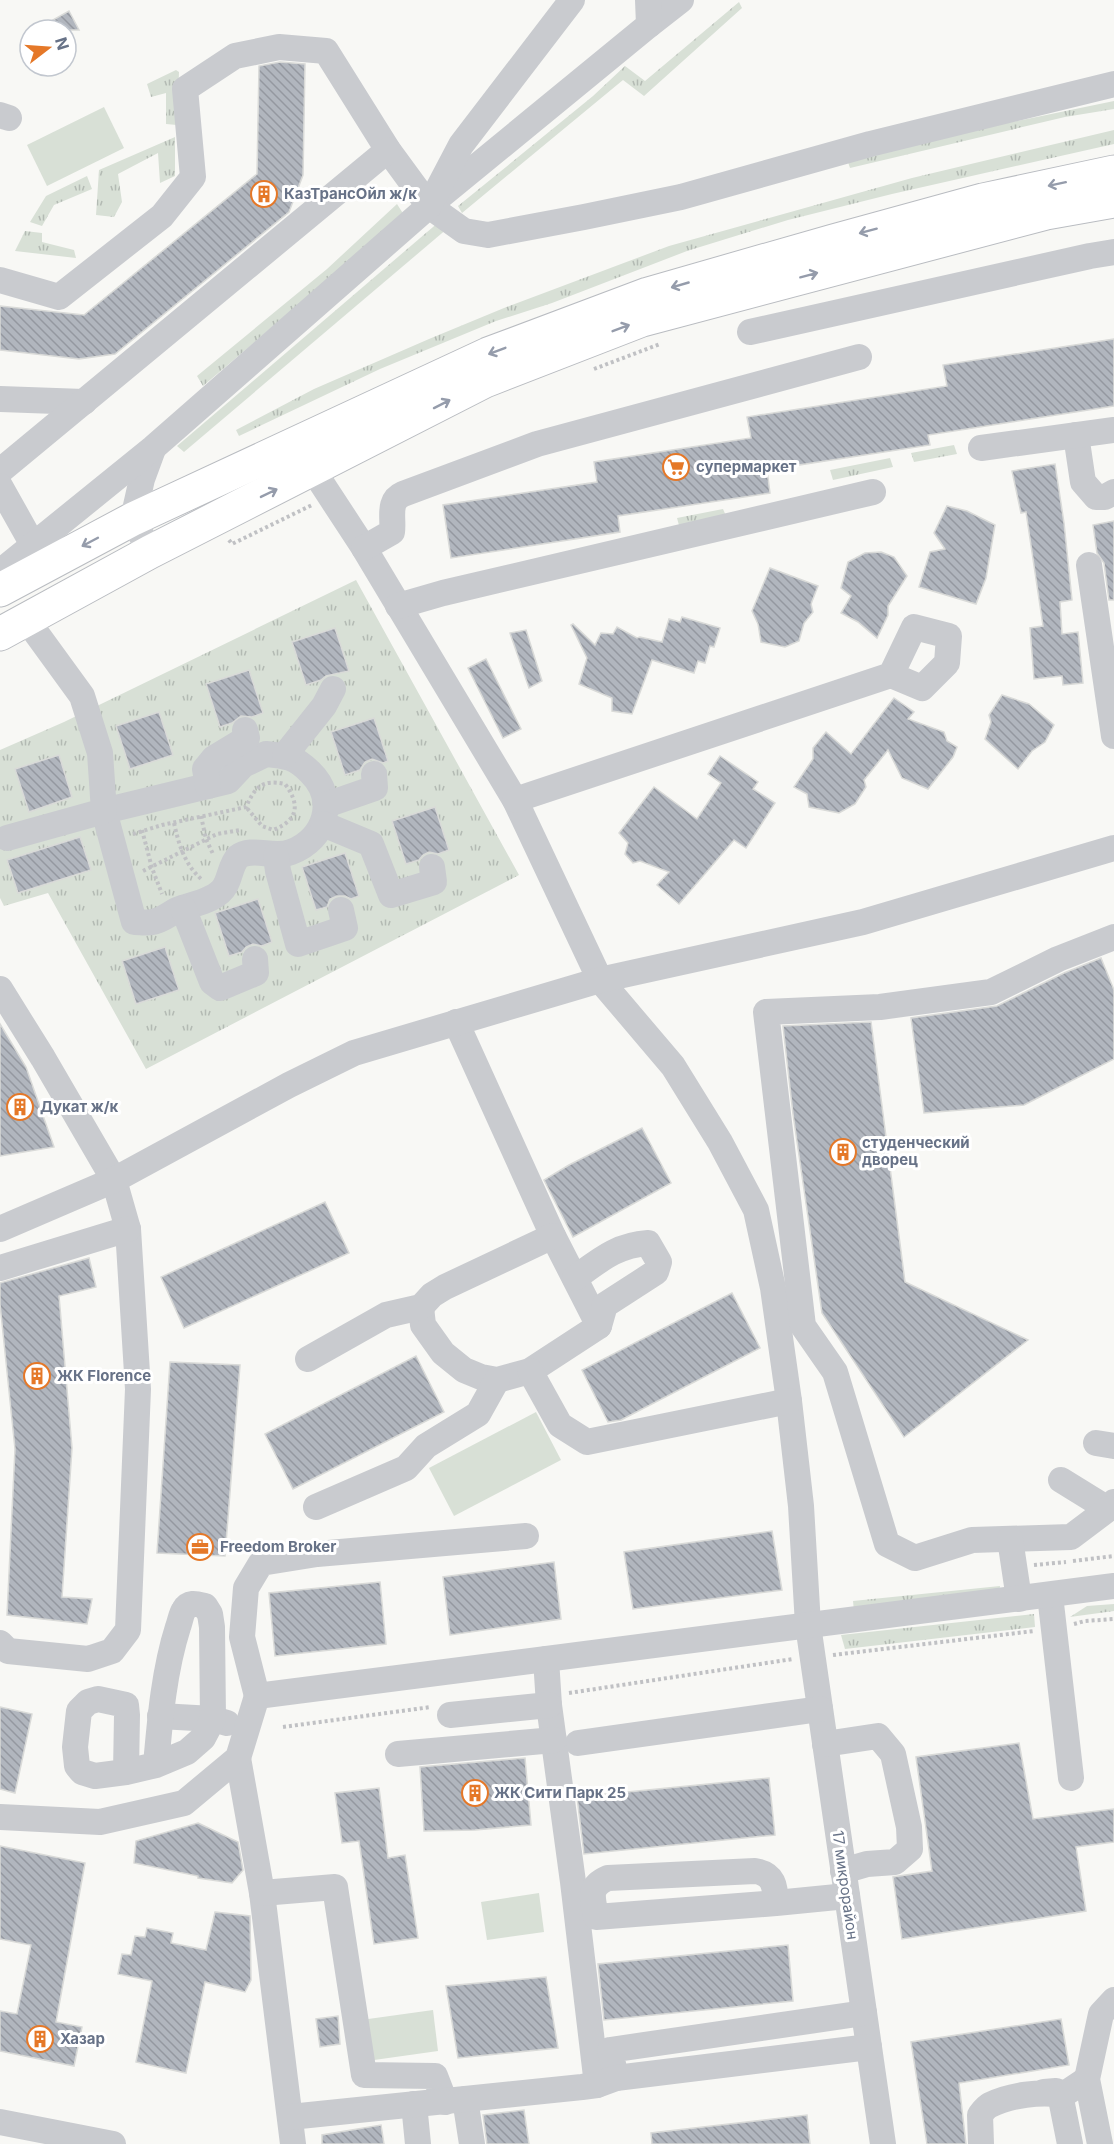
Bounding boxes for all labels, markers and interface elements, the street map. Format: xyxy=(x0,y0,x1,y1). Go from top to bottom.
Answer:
north arrow xyxy=(18,18,78,78)
text: N xyxy=(51,35,74,52)
building icon: КазТрансОйл ж/к xyxy=(249,179,279,209)
one-way arrow xyxy=(1048,179,1067,190)
place label: КазТрансОйл ж/к xyxy=(284,184,417,203)
one-way arrow xyxy=(858,226,877,237)
one-way arrow xyxy=(799,269,818,280)
one-way arrow xyxy=(671,279,690,291)
one-way arrow xyxy=(612,321,630,332)
one-way arrow xyxy=(488,346,507,357)
one-way arrow xyxy=(433,397,451,409)
supermarket icon: супермаркет xyxy=(661,452,691,482)
place label: супермаркет xyxy=(696,457,797,476)
one-way arrow xyxy=(259,486,277,498)
one-way arrow xyxy=(82,536,99,548)
building icon: Дукат ж/к xyxy=(5,1092,35,1122)
place label: Дукат ж/к xyxy=(40,1097,118,1116)
place label: студенческий дворец xyxy=(862,1133,970,1169)
building icon: студенческий дворец xyxy=(828,1137,858,1167)
building icon: ЖК Florence xyxy=(22,1361,52,1391)
place label: ЖК Florence xyxy=(57,1366,151,1385)
office icon: Freedom Broker xyxy=(185,1532,215,1562)
place label: Freedom Broker xyxy=(220,1537,336,1556)
building icon: ЖК Сити Парк 25 xyxy=(460,1778,490,1808)
place label: ЖК Сити Парк 25 xyxy=(494,1783,626,1802)
street label: 17 микрорайон xyxy=(828,1829,863,1941)
building icon: Хазар xyxy=(25,2024,55,2054)
place label: Хазар xyxy=(60,2029,105,2048)

